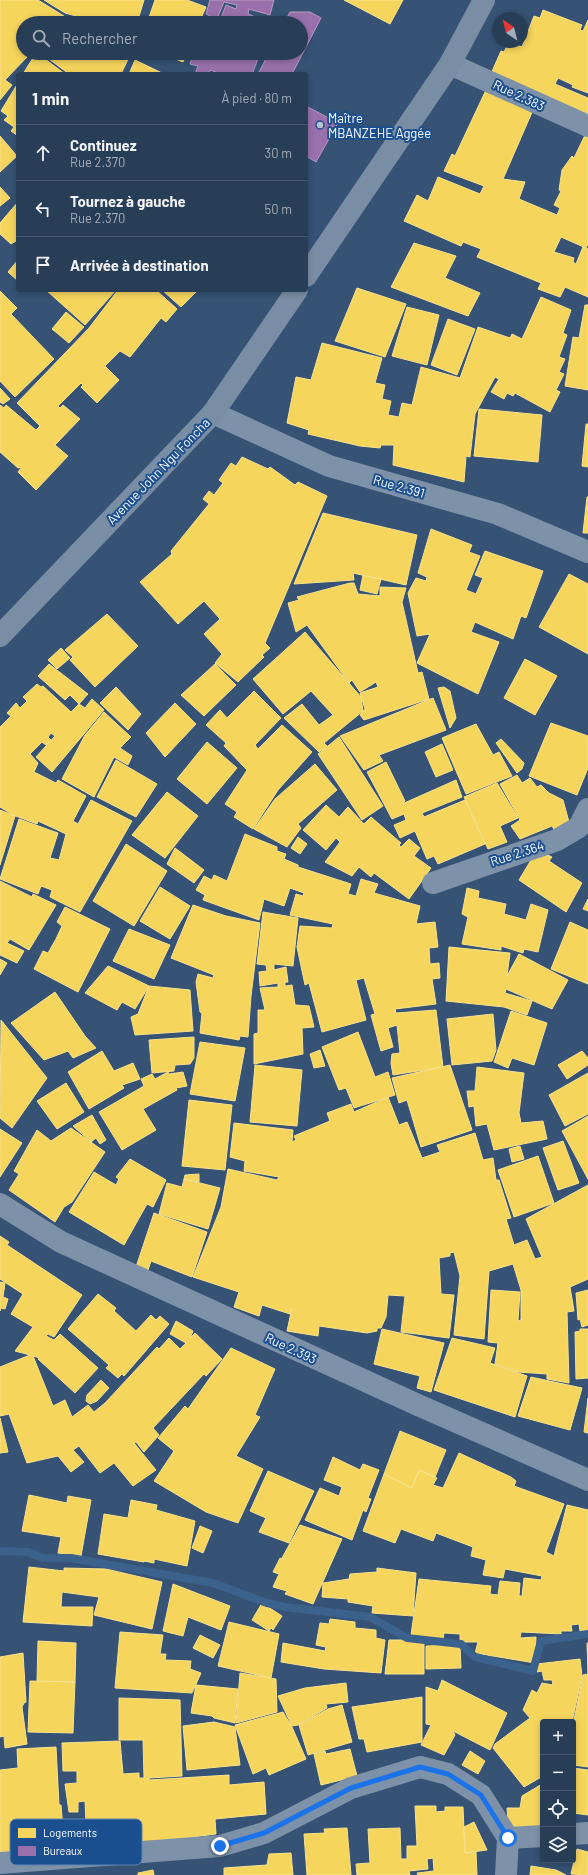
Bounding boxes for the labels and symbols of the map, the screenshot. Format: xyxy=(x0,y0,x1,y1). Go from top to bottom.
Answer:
north arrow xyxy=(492,12,528,48)
street label: Rue 2.383 xyxy=(491,76,547,114)
place label: Maître MBANZEHE Aggée xyxy=(328,110,431,141)
marker: Maître MBANZEHE Aggée xyxy=(315,120,325,130)
street label: Avenue John Ngu Foncha xyxy=(103,414,213,528)
street label: Rue 2.391 xyxy=(371,471,427,501)
street label: Rue 2.364 xyxy=(488,837,546,869)
street label: Rue 2.393 xyxy=(263,1329,319,1367)
legend xyxy=(10,1819,142,1865)
text: Logements xyxy=(43,1826,97,1839)
route start xyxy=(499,1829,517,1847)
route end xyxy=(211,1837,229,1855)
text: Bureaux xyxy=(43,1844,82,1857)

